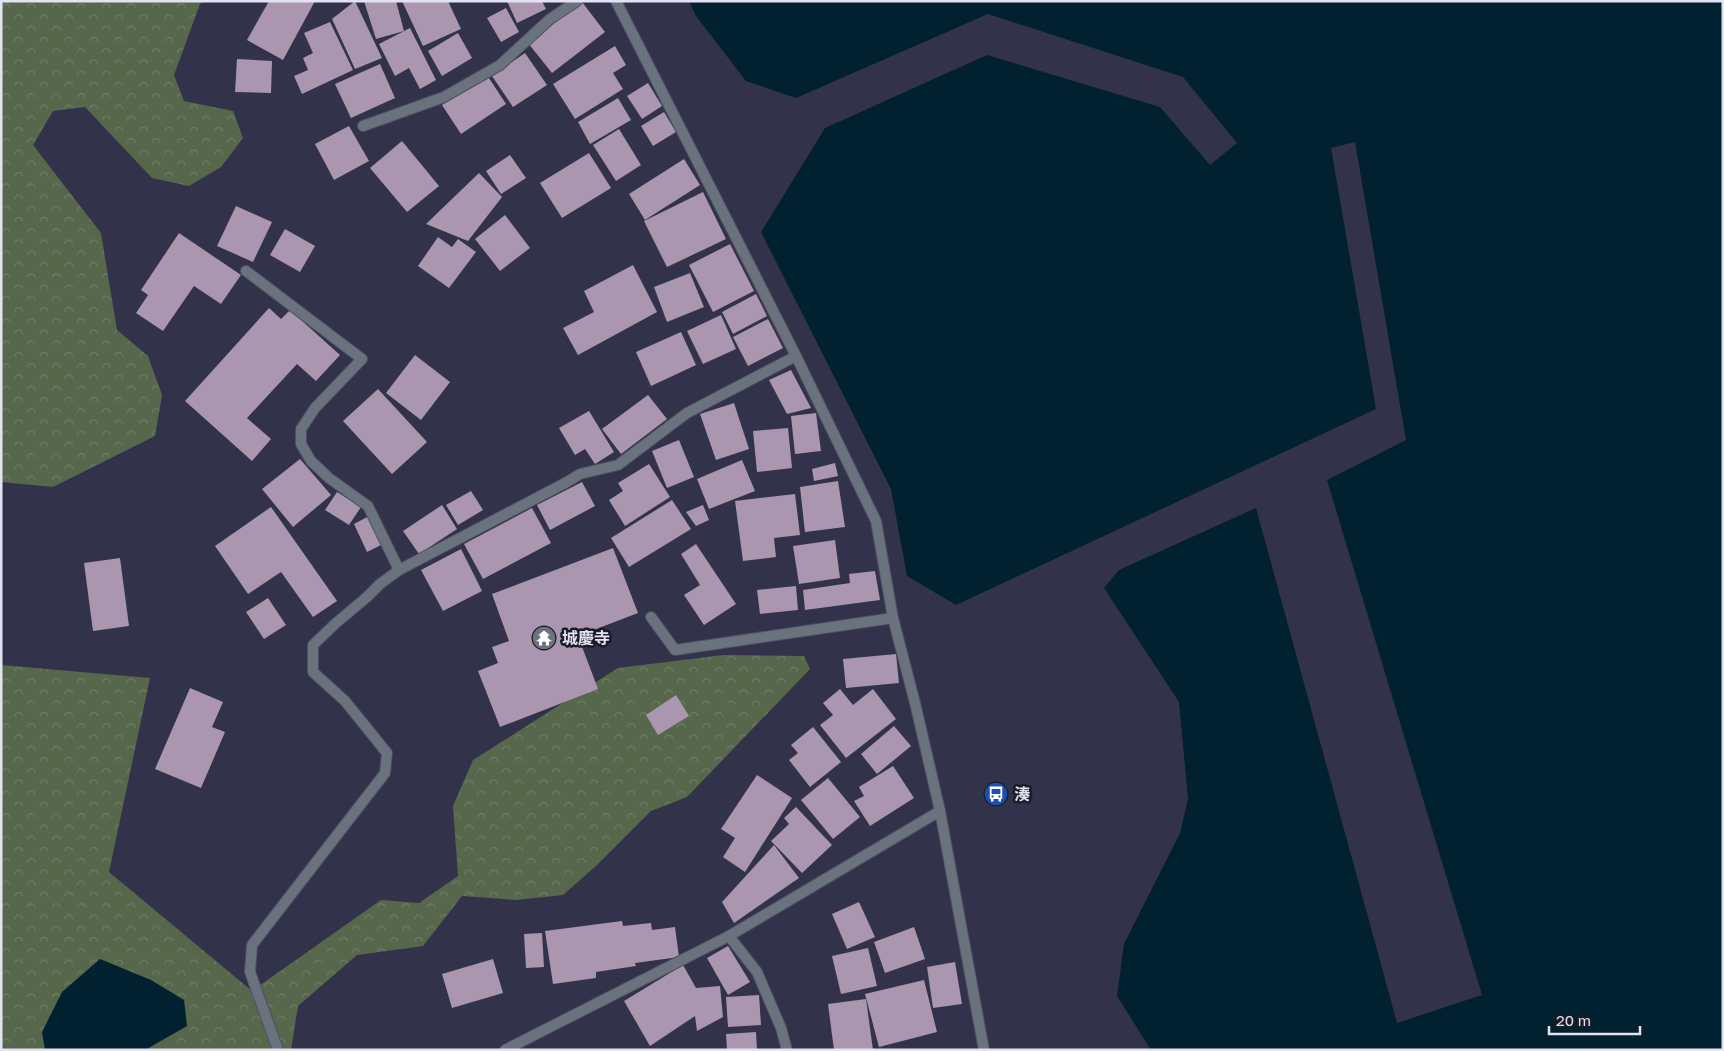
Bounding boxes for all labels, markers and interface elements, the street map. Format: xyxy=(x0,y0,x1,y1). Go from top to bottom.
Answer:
temple icon: 城慶寺 xyxy=(531,625,557,651)
place label: 城慶寺 xyxy=(562,628,610,648)
bus stop icon: 湊 xyxy=(983,781,1009,807)
place label: 湊 xyxy=(1014,784,1030,804)
scale bar xyxy=(1549,1004,1640,1036)
text: 20 m xyxy=(1556,1011,1591,1029)

